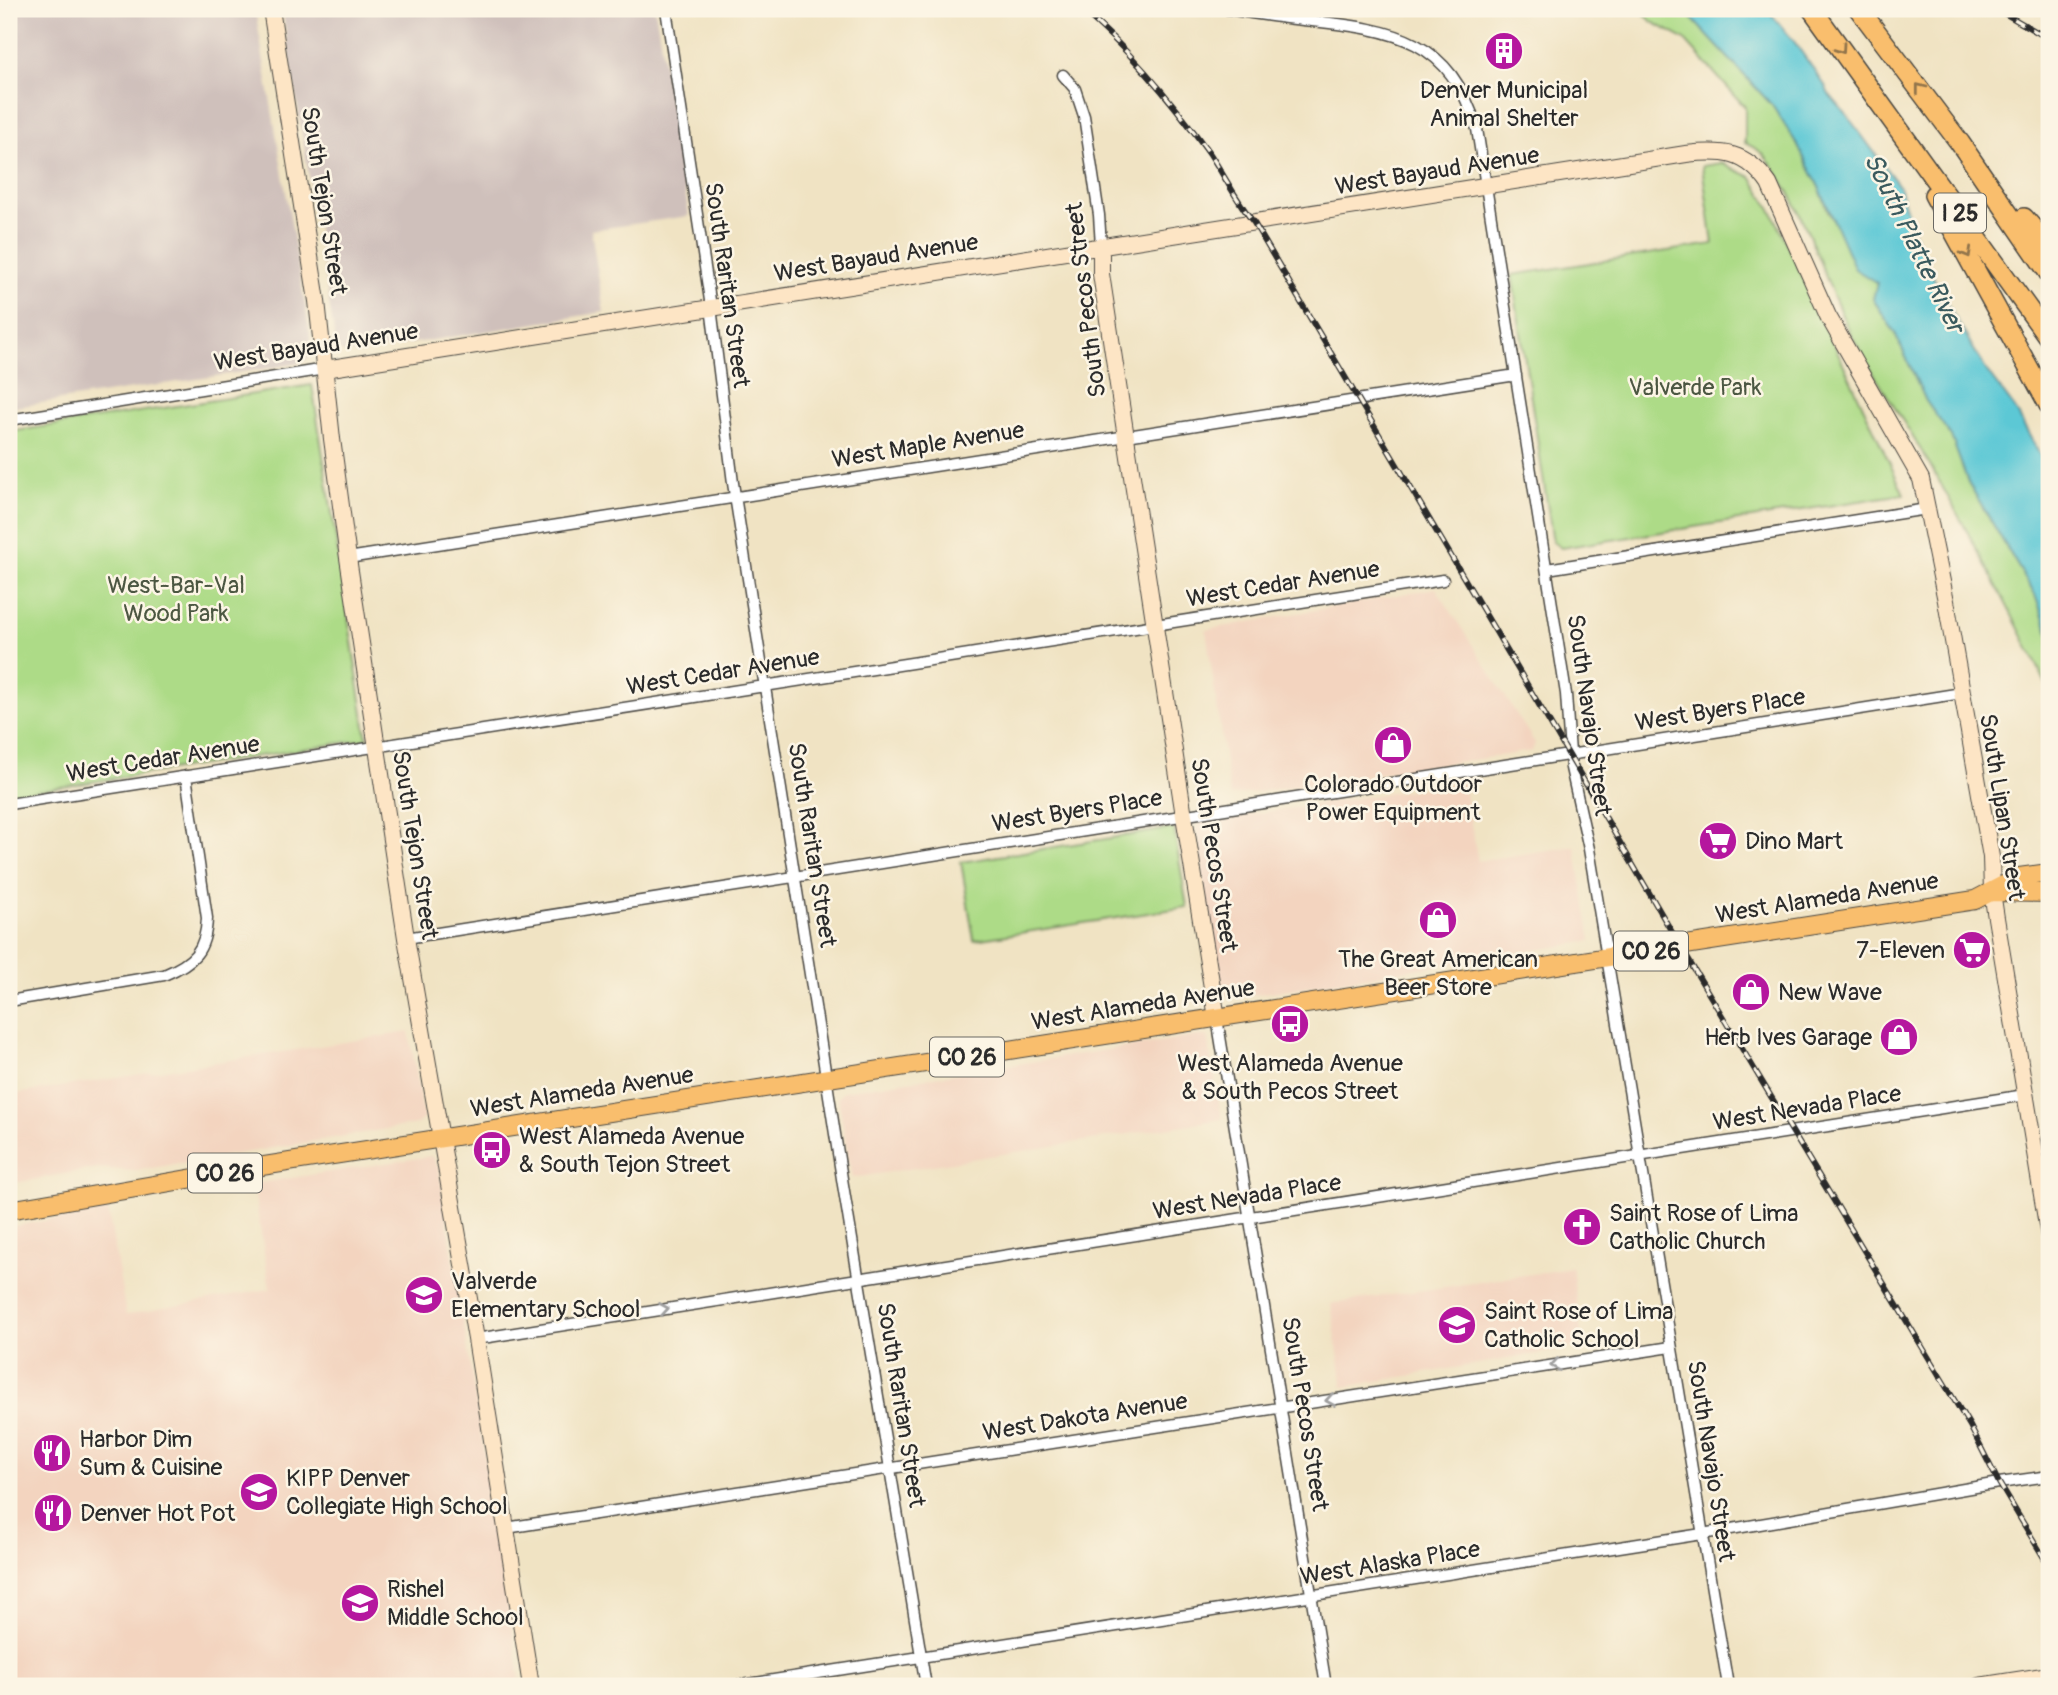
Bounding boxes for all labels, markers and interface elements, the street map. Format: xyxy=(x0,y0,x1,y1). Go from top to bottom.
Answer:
building icon: Denver Municipal Animal Shelter xyxy=(1483,30,1525,72)
one-way arrow xyxy=(1833,41,1845,54)
place label: Denver Municipal Animal Shelter xyxy=(1420,76,1588,133)
one-way arrow xyxy=(1915,83,1928,95)
street label: South Tejon Street xyxy=(295,104,353,298)
street label: West Bayaud Avenue xyxy=(1333,141,1541,201)
water label: South Platte River xyxy=(1857,148,1973,341)
street label: South Raritan Street xyxy=(698,180,756,390)
road number: I 25 xyxy=(1934,194,1986,232)
street label: South Pecos Street xyxy=(1060,201,1112,399)
street label: West Bayaud Avenue xyxy=(772,228,980,288)
one-way arrow xyxy=(1959,246,1972,259)
street label: West Bayaud Avenue xyxy=(212,317,420,377)
park label: Valverde Park xyxy=(1628,373,1762,402)
street label: West Maple Avenue xyxy=(830,415,1026,475)
street label: West Cedar Avenue xyxy=(1184,554,1382,614)
park label: West-Bar-Val Wood Park xyxy=(107,571,245,628)
street label: South Navajo Street xyxy=(1561,612,1618,818)
street label: West Cedar Avenue xyxy=(624,642,822,702)
street label: West Byers Place xyxy=(1633,682,1807,738)
street label: South Lipan Street xyxy=(1973,712,2031,903)
shop icon: Colorado Outdoor Power Equipment xyxy=(1372,724,1414,766)
street label: West Cedar Avenue xyxy=(64,729,262,789)
street label: South Raritan Street xyxy=(781,741,843,950)
street label: South Tejon Street xyxy=(386,748,444,942)
street label: South Pecos Street xyxy=(1184,756,1244,955)
place label: Colorado Outdoor Power Equipment xyxy=(1304,770,1482,827)
street label: West Byers Place xyxy=(990,783,1164,839)
supermarket icon: Dino Mart xyxy=(1697,820,1739,862)
place label: Dino Mart xyxy=(1745,827,1843,856)
street label: West Alameda Avenue xyxy=(1713,866,1941,930)
shop icon: The Great American Beer Store xyxy=(1417,899,1459,941)
supermarket icon: 7-Eleven xyxy=(1951,929,1993,971)
road number: CO 26 xyxy=(1614,932,1688,970)
place label: 7-Eleven xyxy=(1856,936,1945,965)
place label: The Great American Beer Store xyxy=(1338,945,1538,1002)
shop icon: New Wave xyxy=(1730,971,1772,1013)
street label: West Alameda Avenue xyxy=(1029,973,1257,1037)
place label: New Wave xyxy=(1778,978,1882,1007)
bus stop icon: West Alameda Avenue & South Pecos Street xyxy=(1269,1003,1311,1045)
shop icon: Herb Ives Garage xyxy=(1878,1016,1920,1058)
place label: Herb Ives Garage xyxy=(1704,1023,1872,1052)
road number: CO 26 xyxy=(930,1038,1004,1076)
place label: West Alameda Avenue & South Pecos Street xyxy=(1177,1049,1403,1106)
street label: West Alameda Avenue xyxy=(468,1060,696,1124)
street label: West Nevada Place xyxy=(1711,1079,1903,1137)
place label: West Alameda Avenue & South Tejon Street xyxy=(519,1122,745,1179)
bus stop icon: West Alameda Avenue & South Tejon Street xyxy=(471,1129,513,1171)
road number: CO 26 xyxy=(188,1154,262,1192)
street label: West Nevada Place xyxy=(1151,1168,1343,1226)
place label: Saint Rose of Lima Catholic Church xyxy=(1609,1199,1799,1256)
church icon: Saint Rose of Lima Catholic Church xyxy=(1561,1206,1603,1248)
place label: Valverde Elementary School xyxy=(451,1267,641,1324)
school or university icon: Valverde Elementary School xyxy=(403,1274,445,1316)
place label: Saint Rose of Lima Catholic School xyxy=(1484,1297,1674,1354)
street label: South Raritan Street xyxy=(870,1301,932,1510)
one-way arrow xyxy=(658,1302,670,1317)
school or university icon: Saint Rose of Lima Catholic School xyxy=(1436,1304,1478,1346)
street label: South Pecos Street xyxy=(1275,1315,1335,1514)
one-way arrow xyxy=(1549,1357,1561,1372)
street label: South Navajo Street xyxy=(1681,1358,1741,1564)
street label: West Dakota Avenue xyxy=(981,1386,1190,1448)
one-way arrow xyxy=(1325,1392,1336,1407)
place label: Harbor Dim Sum & Cuisine xyxy=(79,1425,223,1482)
restaurant icon: Harbor Dim Sum & Cuisine xyxy=(31,1432,73,1474)
place label: KIPP Denver Collegiate High School xyxy=(286,1464,508,1521)
school or university icon: KIPP Denver Collegiate High School xyxy=(238,1471,280,1513)
restaurant icon: Denver Hot Pot xyxy=(32,1492,74,1534)
place label: Denver Hot Pot xyxy=(80,1499,235,1528)
street label: West Alaska Place xyxy=(1298,1534,1482,1592)
place label: Rishel Middle School xyxy=(387,1575,524,1632)
school or university icon: Rishel Middle School xyxy=(339,1582,381,1624)

